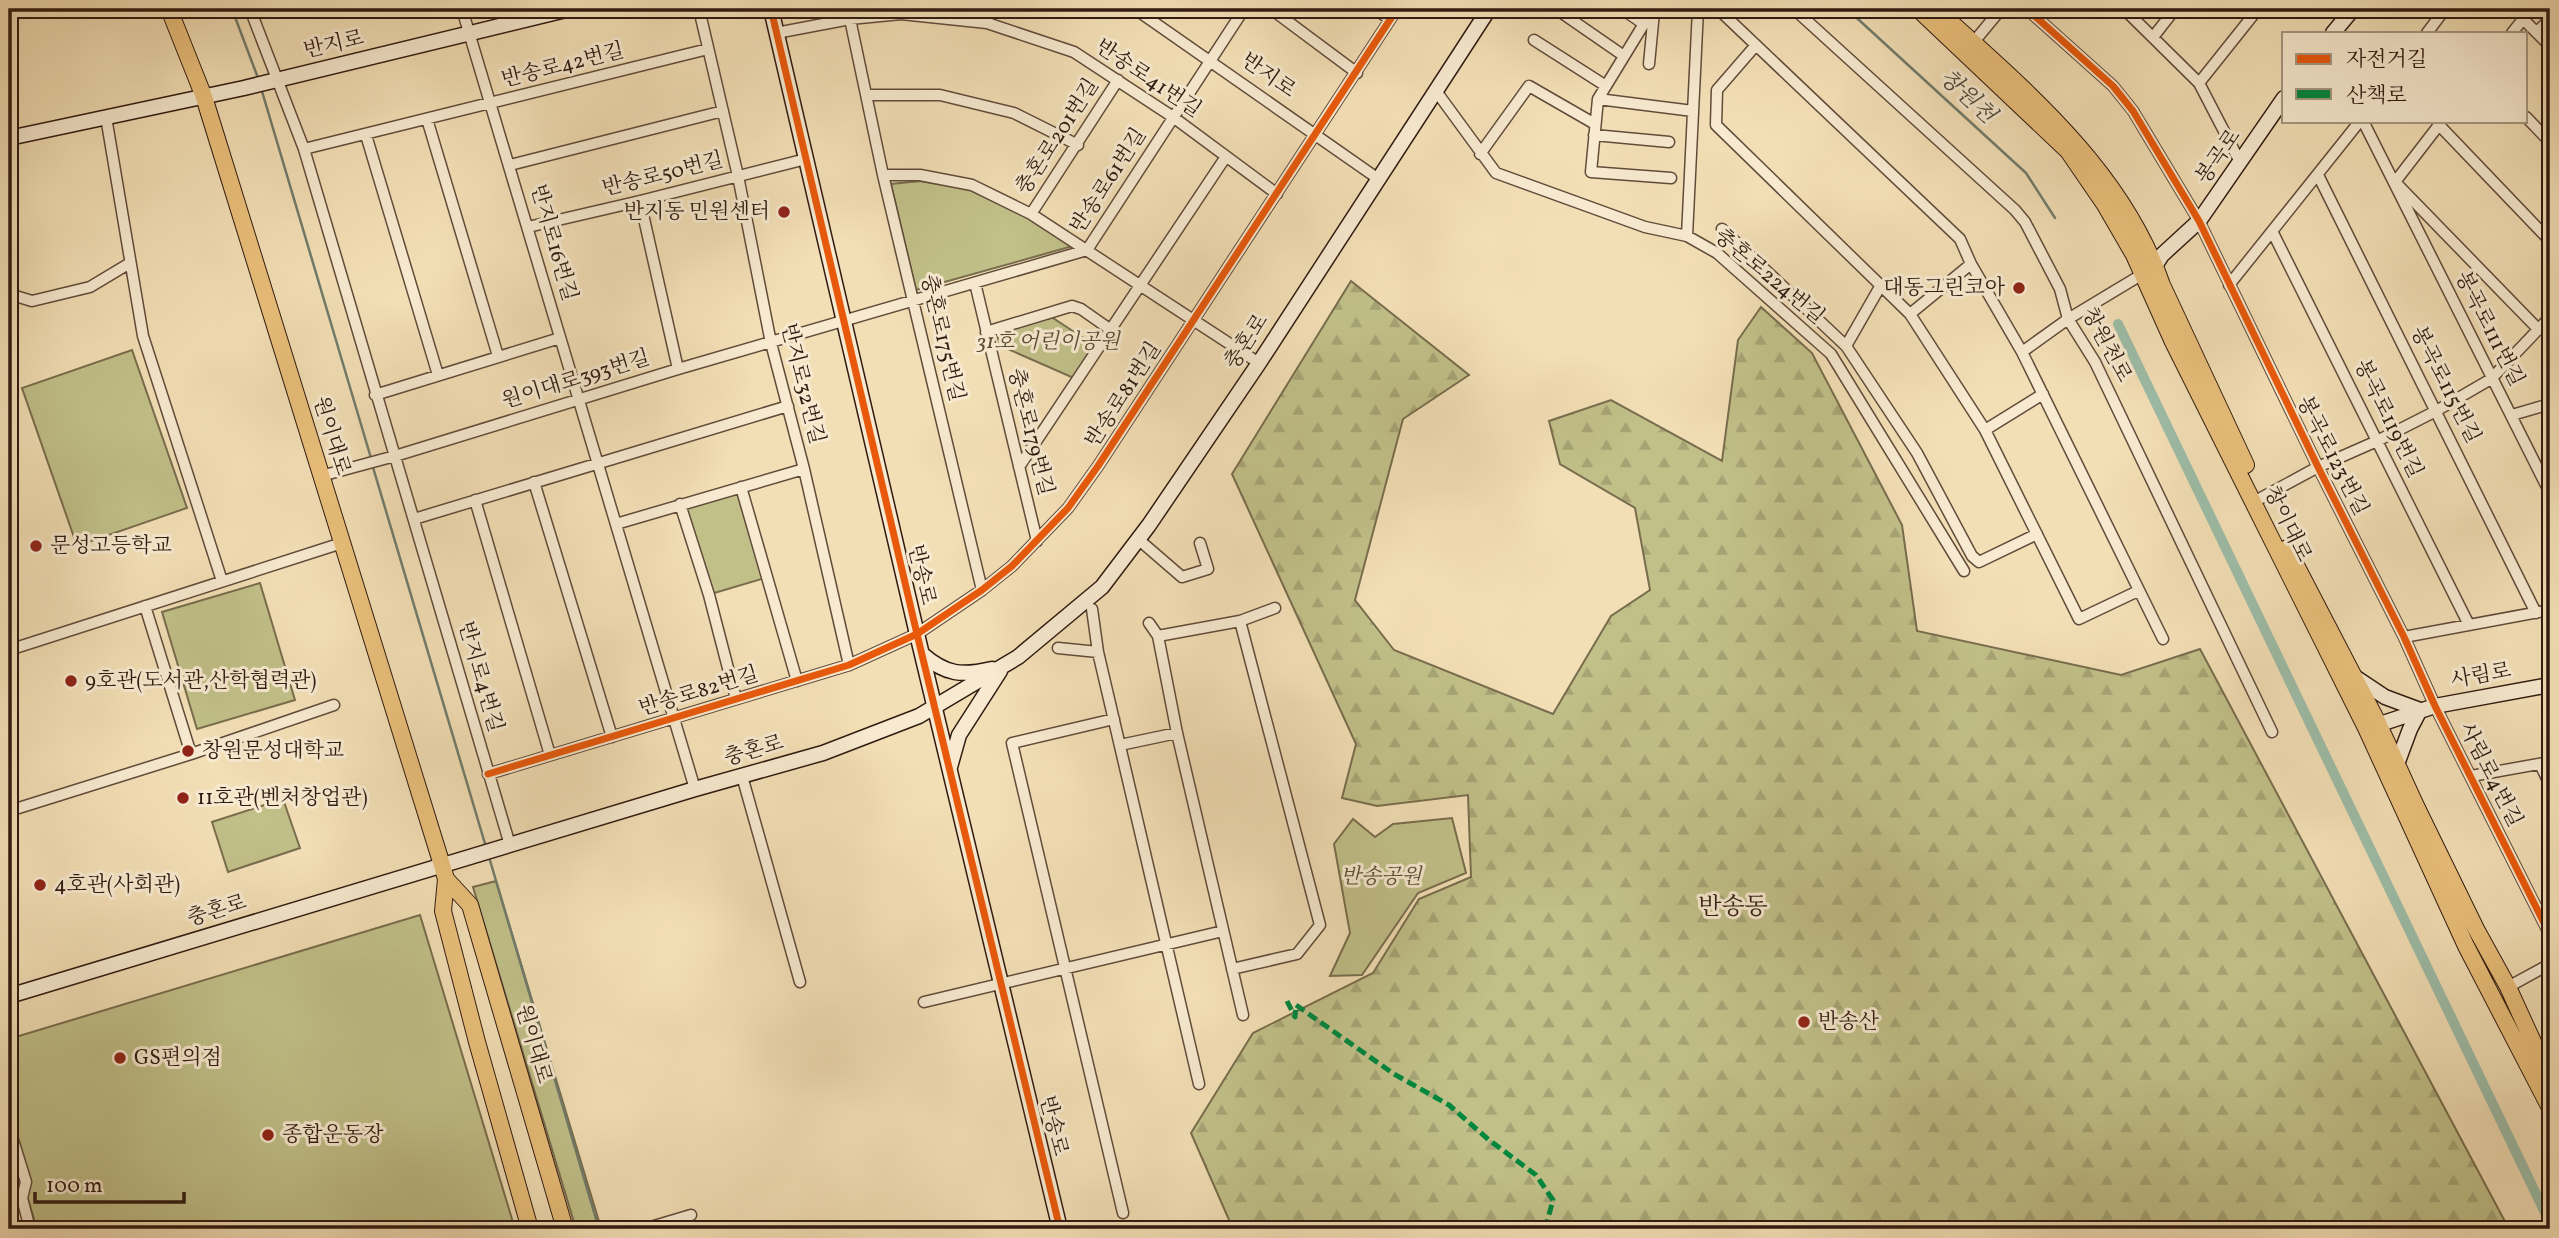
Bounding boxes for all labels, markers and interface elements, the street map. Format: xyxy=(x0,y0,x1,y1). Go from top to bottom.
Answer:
street label: 반지로 xyxy=(301,24,367,66)
legend xyxy=(2282,32,2528,122)
street label: 반송로41번길 xyxy=(1089,33,1207,125)
street label: 반송로42번길 xyxy=(499,37,627,95)
text: 자전거길 xyxy=(2346,46,2427,75)
street label: 반지로 xyxy=(1235,47,1301,105)
water label: 창원천 xyxy=(1932,63,2004,133)
street label: 충혼로201번길 xyxy=(1010,73,1106,201)
text: 산책로 xyxy=(2346,82,2407,111)
street label: 반송로61번길 xyxy=(1064,123,1154,239)
street label: 봉곡로 xyxy=(2190,124,2248,190)
street label: 반송로50번길 xyxy=(599,146,727,204)
street label: 반지로16번길 xyxy=(522,181,584,305)
place label: 반지동 민원센터 xyxy=(624,198,770,227)
marker: 반지동 민원센터 xyxy=(776,204,792,220)
street label: 충혼로224번길 xyxy=(1708,222,1830,332)
street label: 봉곡로111번길 xyxy=(2448,266,2530,392)
street label: 충혼로175번길 xyxy=(913,271,971,405)
place label: 대동그린코아 xyxy=(1883,274,2006,303)
marker: 대동그린코아 xyxy=(2011,280,2027,296)
street label: 창원천로 xyxy=(2074,302,2138,388)
street label: 충혼로 xyxy=(1218,309,1276,375)
street label: 반지로32번길 xyxy=(773,321,831,447)
street label: 봉곡로115번길 xyxy=(2403,321,2487,449)
park label: 31호 어린이공원 xyxy=(975,328,1121,357)
street label: 반송로81번길 xyxy=(1079,337,1169,453)
street label: 원이대로393번길 xyxy=(498,344,654,416)
street label: 봉곡로119번길 xyxy=(2347,355,2429,483)
street label: 충혼로179번길 xyxy=(1000,365,1060,499)
street label: 봉곡로123번길 xyxy=(2289,391,2375,521)
street label: 원이대로 xyxy=(305,393,357,479)
street label: 창이대로 xyxy=(2256,481,2318,567)
place label: 문성고등학교 xyxy=(50,532,172,561)
marker: 문성고등학교 xyxy=(28,538,44,554)
street label: 반송로 xyxy=(900,542,942,608)
street label: 반지로4번길 xyxy=(450,618,510,736)
street label: 사림로 xyxy=(2449,656,2513,696)
street label: 반송로82번길 xyxy=(636,660,762,724)
place label: 9호관(도서관,산학협력관) xyxy=(85,667,316,696)
marker: 9호관(도서관,산학협력관) xyxy=(63,673,79,689)
street label: 사림로4번길 xyxy=(2451,718,2529,832)
street label: 충혼로 xyxy=(721,729,787,773)
place label: 창원문성대학교 xyxy=(202,737,344,766)
marker: 창원문성대학교 xyxy=(180,743,196,759)
place label: 11호관(벤처창업관) xyxy=(197,784,368,813)
marker: 11호관(벤처창업관) xyxy=(175,790,191,806)
park label: 반송공원 xyxy=(1340,863,1423,892)
place label: 4호관(사회관) xyxy=(54,871,180,900)
marker: 4호관(사회관) xyxy=(32,877,48,893)
street label: 충혼로 xyxy=(184,888,250,934)
district label: 반송동 xyxy=(1698,891,1768,925)
street label: 원이대로 xyxy=(508,1001,558,1087)
place label: 반송산 xyxy=(1818,1008,1880,1037)
marker: 반송산 xyxy=(1796,1014,1812,1030)
place label: GS편의점 xyxy=(134,1044,222,1073)
marker: GS편의점 xyxy=(112,1050,128,1066)
street label: 반송로 xyxy=(1032,1093,1074,1159)
place label: 종합운동장 xyxy=(282,1121,384,1150)
marker: 종합운동장 xyxy=(260,1127,276,1143)
scale bar xyxy=(35,1161,184,1205)
text: 100 m xyxy=(46,1172,103,1201)

